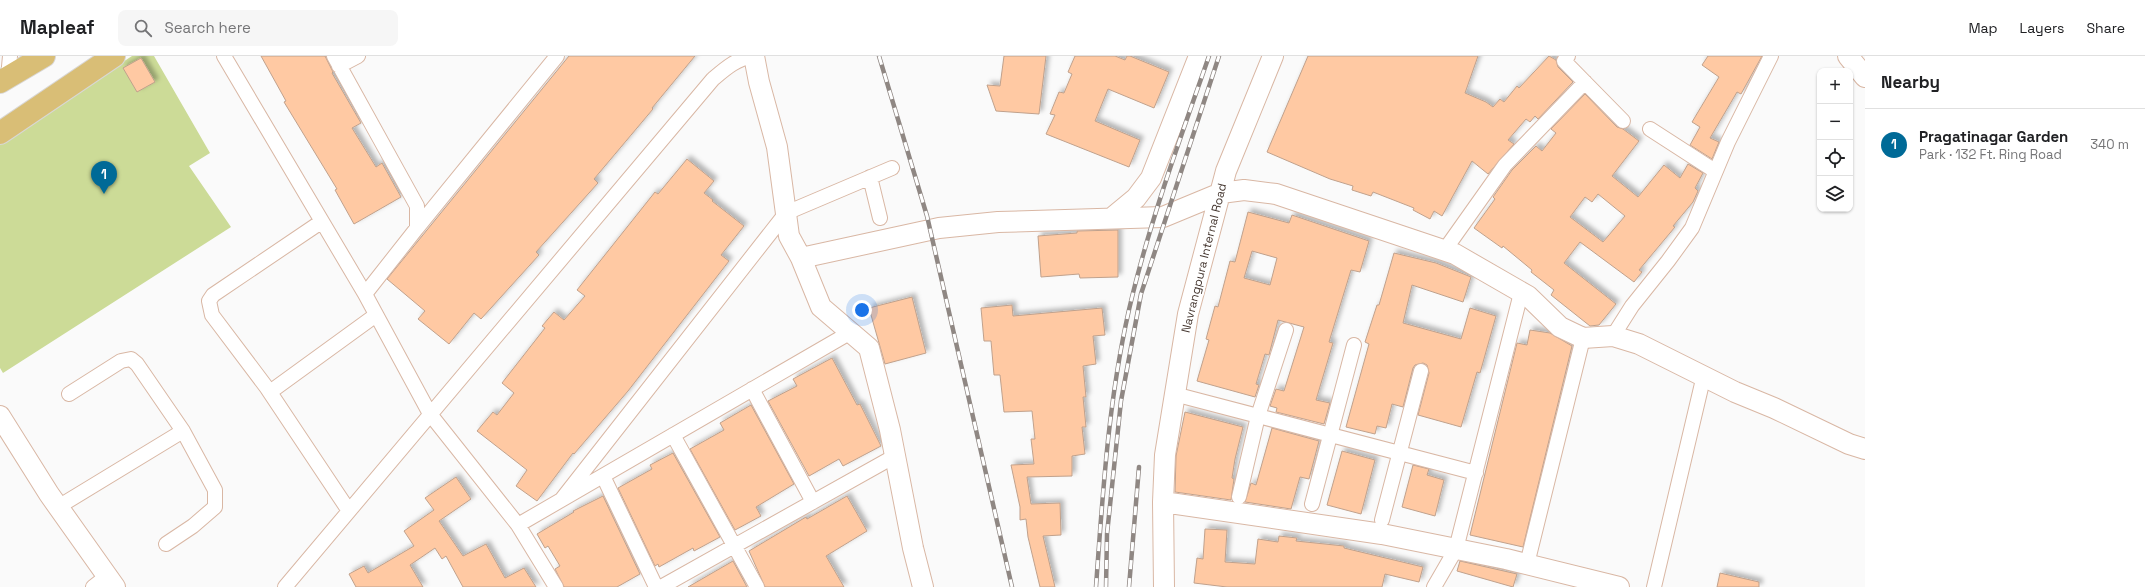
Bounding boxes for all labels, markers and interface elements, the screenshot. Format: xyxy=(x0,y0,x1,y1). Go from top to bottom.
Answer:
search box xyxy=(118,10,398,46)
text: Mapleaf xyxy=(20,15,94,40)
icon: search xyxy=(132,17,154,39)
text: Search here xyxy=(164,18,251,37)
text: Map xyxy=(1968,19,1998,37)
text: Layers xyxy=(2020,19,2064,37)
text: Share xyxy=(2086,19,2125,37)
map controls xyxy=(1817,68,1853,212)
button: + xyxy=(1817,68,1853,104)
text: Nearby xyxy=(1881,71,1940,93)
button: − xyxy=(1817,104,1853,140)
text: Pragatinagar Garden xyxy=(1919,127,2068,146)
text: 1 xyxy=(1891,136,1897,153)
text: 340 m xyxy=(2090,136,2129,153)
button: locate xyxy=(1817,140,1853,176)
text: Park · 132 Ft. Ring Road xyxy=(1919,146,2062,163)
pin: 1 xyxy=(91,161,117,194)
button: layers xyxy=(1817,176,1853,212)
street label: Navrangpura Internal Road xyxy=(1178,182,1230,334)
your location xyxy=(852,300,872,320)

